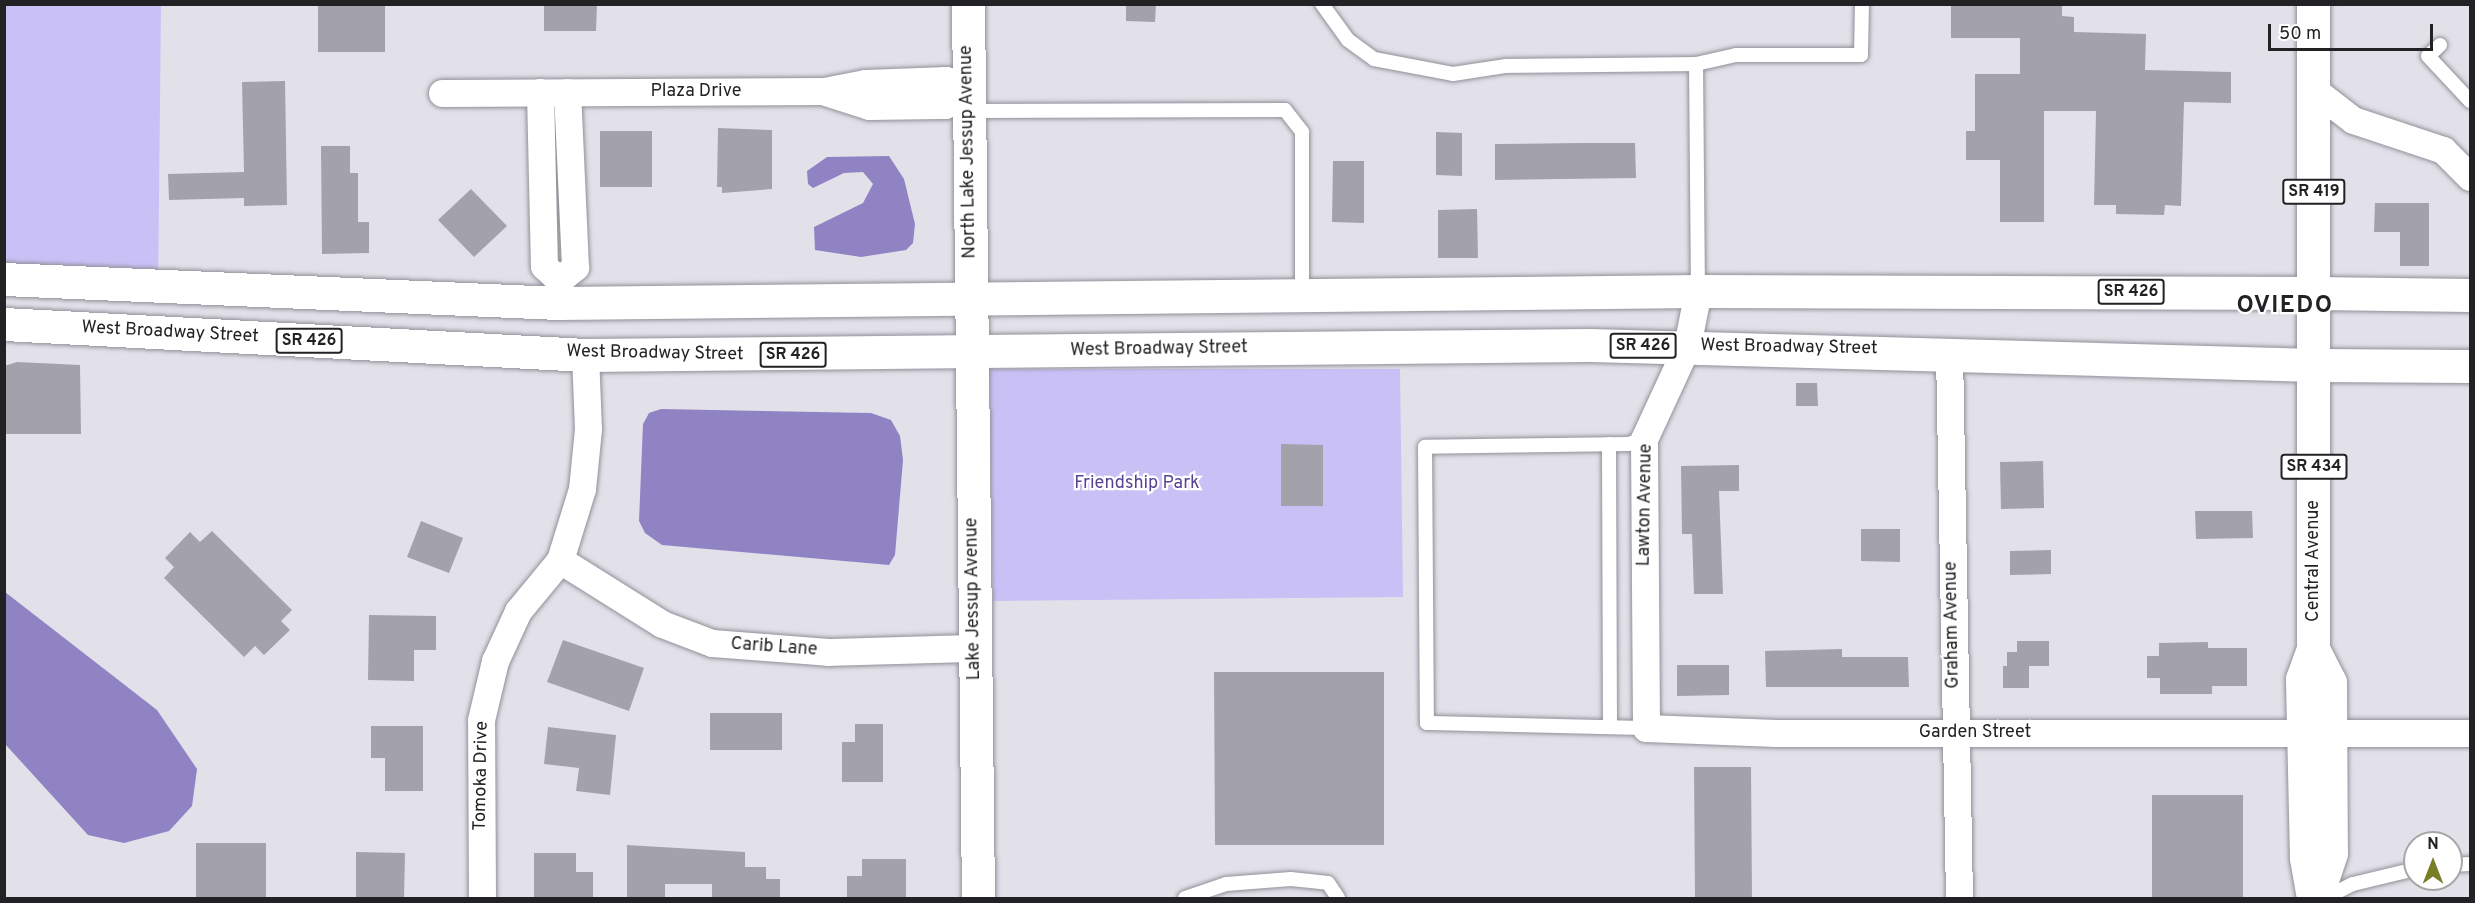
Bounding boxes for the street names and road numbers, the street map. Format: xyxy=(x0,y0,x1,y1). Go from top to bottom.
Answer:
street label: North Lake Jessup Avenue xyxy=(956,45,982,259)
street label: Plaza Drive xyxy=(651,81,741,103)
road number: SR 419 xyxy=(2281,179,2347,205)
road number: SR 426 xyxy=(2096,279,2166,305)
street label: West Broadway Street xyxy=(81,318,259,348)
road number: SR 426 xyxy=(274,328,344,354)
road number: SR 426 xyxy=(1608,333,1678,359)
street label: West Broadway Street xyxy=(1700,336,1878,360)
street label: West Broadway Street xyxy=(1070,338,1248,362)
street label: West Broadway Street xyxy=(566,342,744,366)
road number: SR 426 xyxy=(758,342,828,368)
street label: Lawton Avenue xyxy=(1634,443,1658,567)
road number: SR 434 xyxy=(2280,454,2348,480)
street label: Central Avenue xyxy=(2303,500,2325,622)
street label: Lake Jessup Avenue xyxy=(962,517,986,681)
street label: Graham Avenue xyxy=(1941,561,1965,689)
street label: Carib Lane xyxy=(730,634,818,662)
street label: Tomoka Drive xyxy=(470,721,494,831)
street label: Garden Street xyxy=(1919,722,2031,744)

